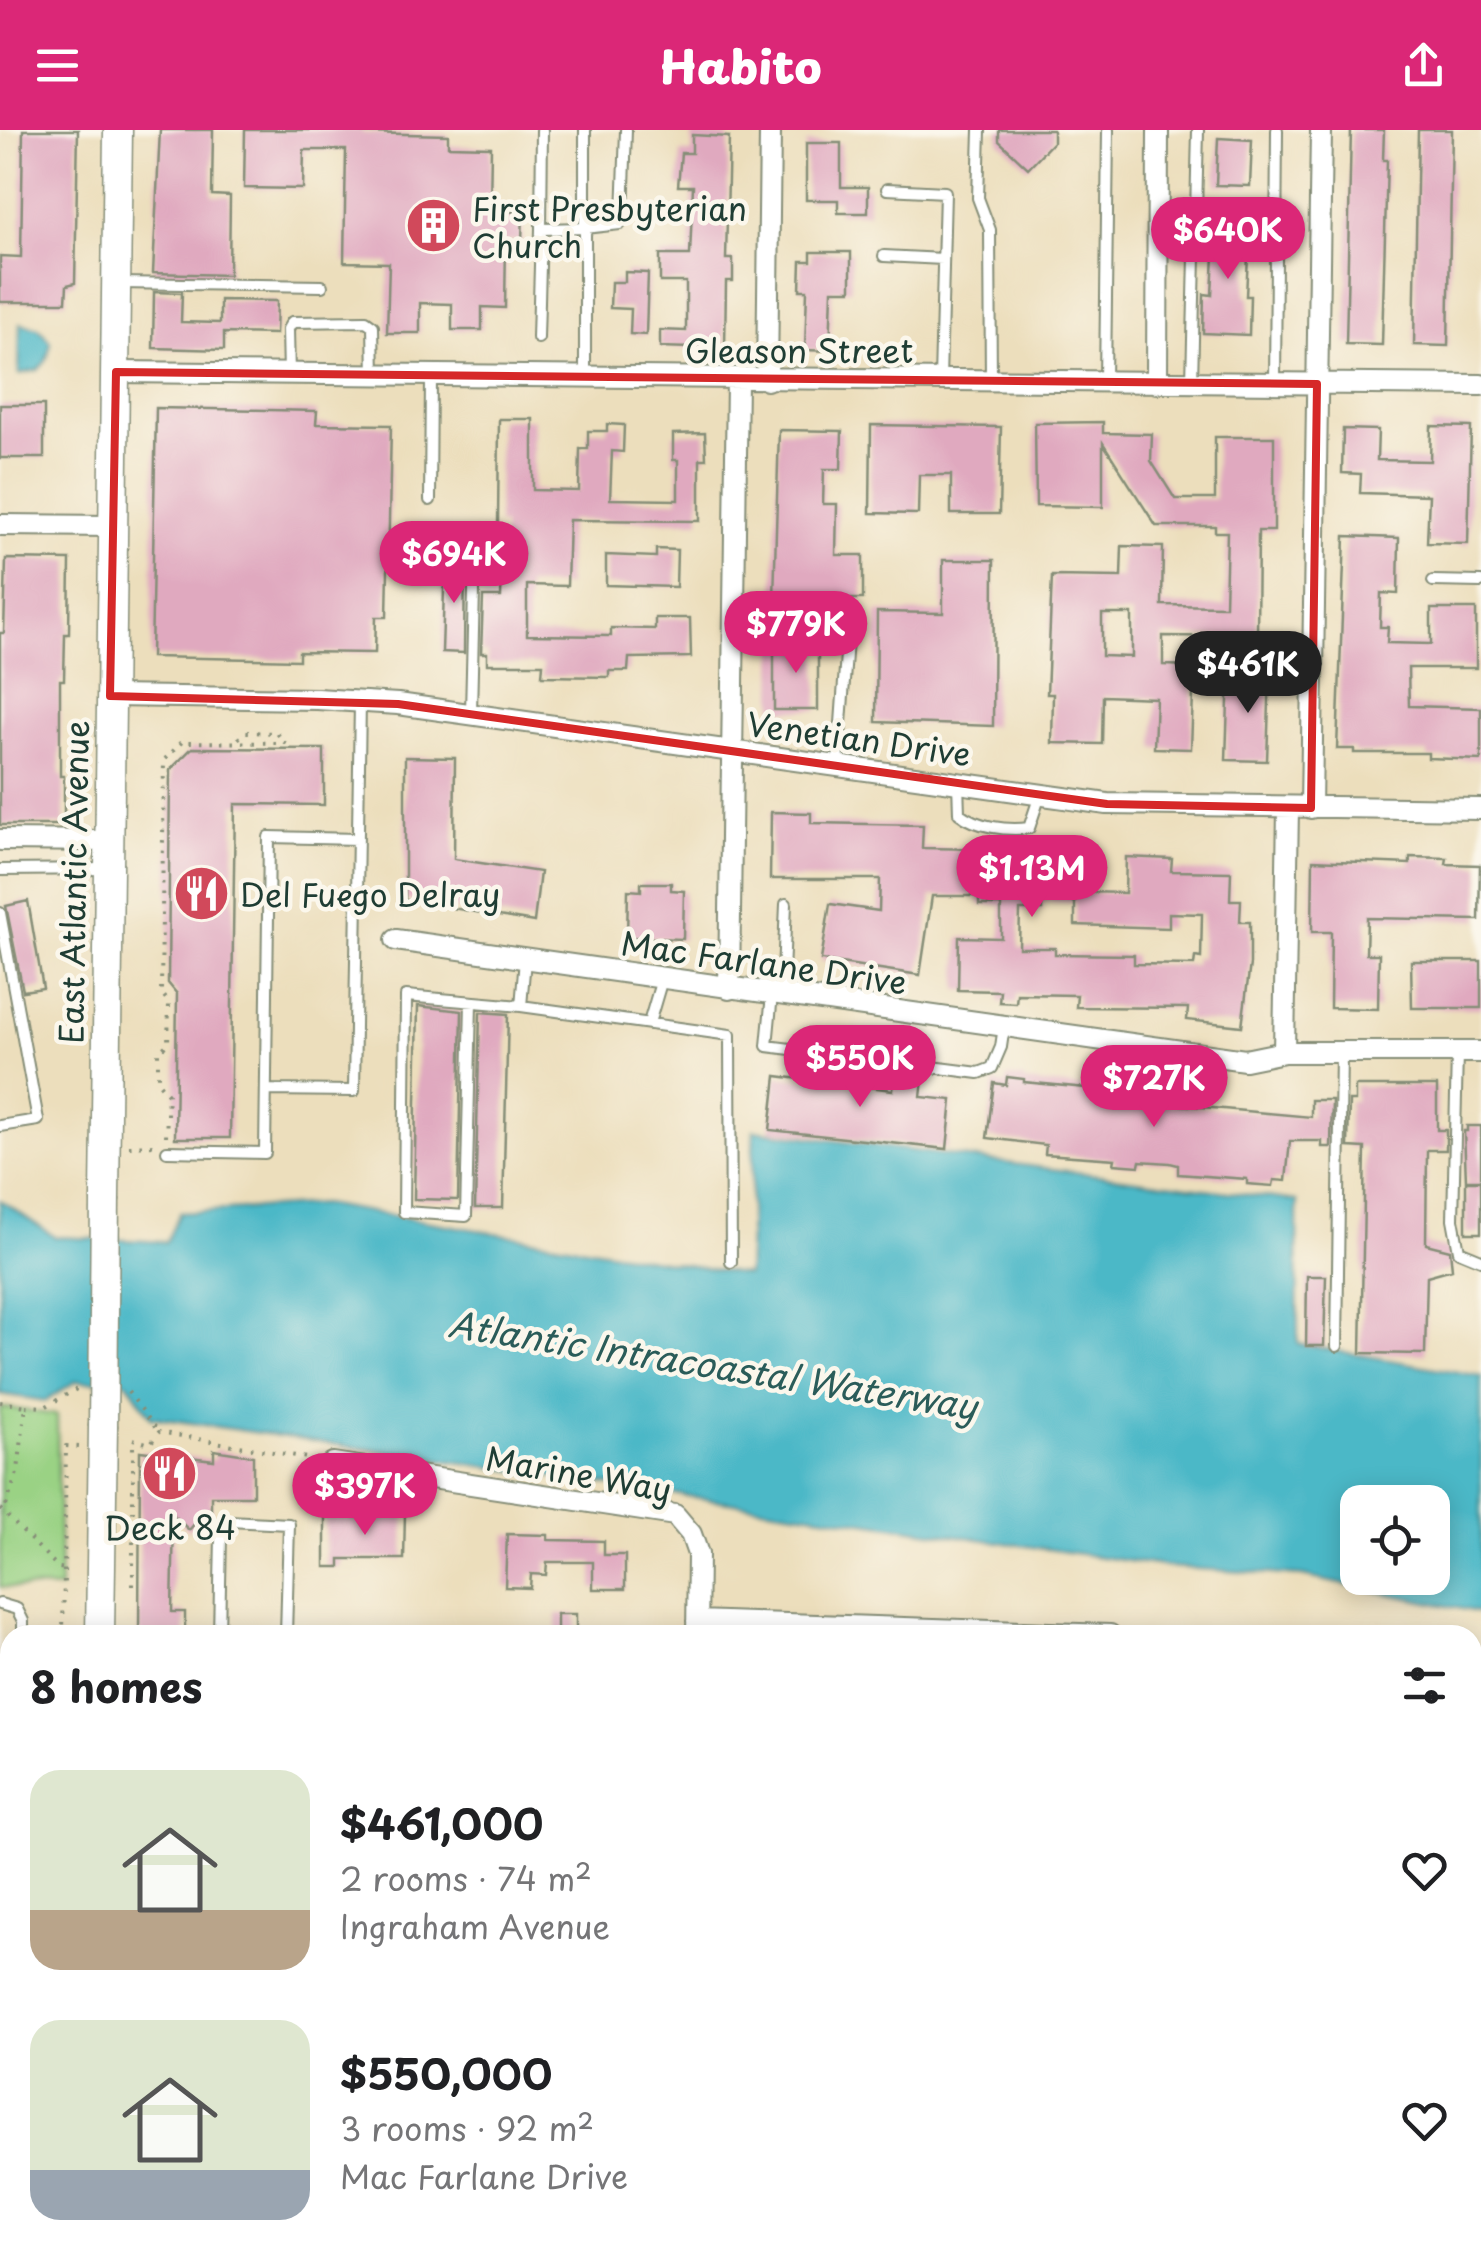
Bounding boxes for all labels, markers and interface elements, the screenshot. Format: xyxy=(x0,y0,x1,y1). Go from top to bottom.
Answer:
text: Habito xyxy=(659,31,822,99)
icon: menu xyxy=(30,38,85,93)
icon: share xyxy=(1396,38,1451,93)
place label: First Presbyterian Church xyxy=(472,184,747,269)
building icon: First Presbyterian Church xyxy=(403,196,463,256)
pin: $640K xyxy=(1158,197,1298,282)
text: $640K xyxy=(1173,205,1283,253)
street label: Gleason Street xyxy=(685,326,913,374)
pin: $694K xyxy=(384,521,524,606)
text: $694K xyxy=(401,529,507,577)
pin: $779K xyxy=(726,591,866,676)
text: $779K xyxy=(746,599,846,647)
pin: $461K xyxy=(1178,631,1318,716)
text: $461K xyxy=(1197,639,1299,687)
street label: Venetian Drive xyxy=(744,699,974,777)
street label: East Atlantic Avenue xyxy=(46,720,100,1044)
pin: $1.13M xyxy=(951,835,1113,920)
text: $1.13M xyxy=(978,843,1086,891)
restaurant icon: Del Fuego Delray xyxy=(171,864,231,924)
place label: Del Fuego Delray xyxy=(240,870,500,918)
street label: Mac Farlane Drive xyxy=(618,918,910,1006)
pin: $550K xyxy=(790,1025,930,1110)
text: $550K xyxy=(806,1033,914,1081)
pin: $727K xyxy=(1084,1045,1224,1130)
text: $727K xyxy=(1103,1053,1205,1101)
water label: Atlantic Intracoastal Waterway xyxy=(445,1296,983,1432)
street label: Marine Way xyxy=(482,1433,676,1513)
restaurant icon: Deck 84 xyxy=(140,1443,200,1503)
pin: $397K xyxy=(295,1453,435,1538)
text: $397K xyxy=(314,1461,416,1509)
map controls xyxy=(1340,1485,1450,1595)
button: locate xyxy=(1340,1485,1450,1595)
place label: Deck 84 xyxy=(104,1503,236,1551)
text: 8 homes xyxy=(30,1654,203,1717)
icon: filters xyxy=(1397,1658,1452,1713)
text: $461,000 xyxy=(340,1791,543,1854)
icon: home xyxy=(110,1810,230,1930)
icon: heart xyxy=(1397,1843,1452,1898)
text: 2 rooms · 74 m² xyxy=(340,1854,592,1902)
text: Ingraham Avenue xyxy=(340,1902,610,1950)
text: $550,000 xyxy=(340,2041,552,2104)
icon: home xyxy=(110,2060,230,2180)
icon: heart xyxy=(1397,2093,1452,2148)
text: 3 rooms · 92 m² xyxy=(340,2104,594,2152)
text: Mac Farlane Drive xyxy=(340,2152,628,2200)

